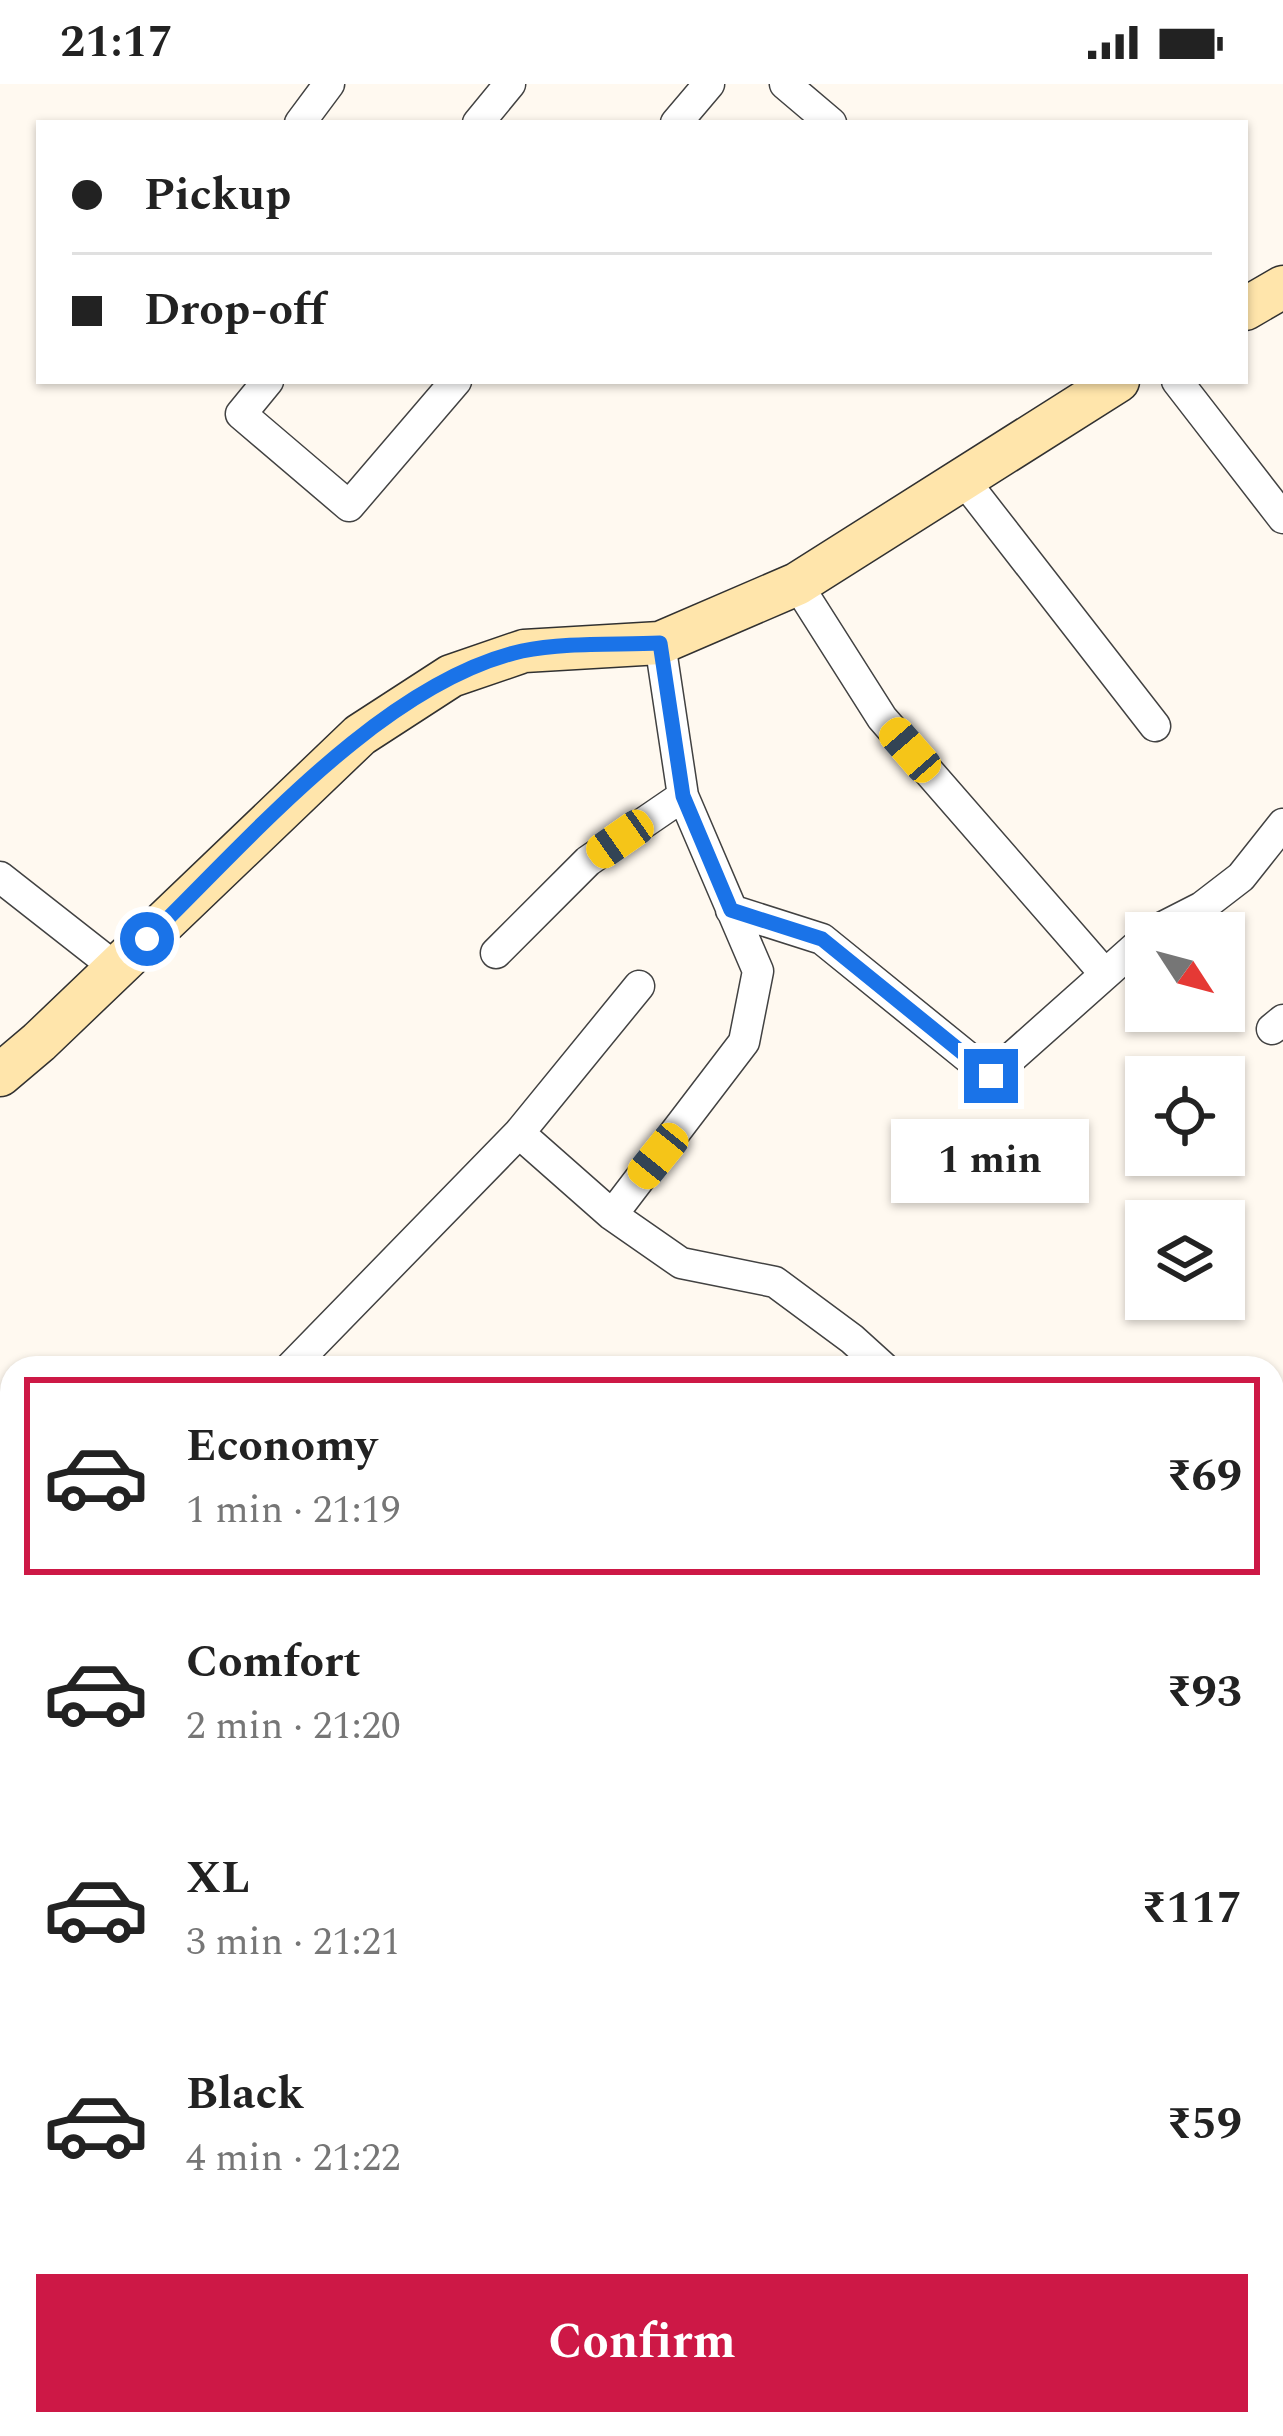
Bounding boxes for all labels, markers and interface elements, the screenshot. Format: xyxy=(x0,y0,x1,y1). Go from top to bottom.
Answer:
text: 21:17 xyxy=(60,8,173,77)
text: Pickup xyxy=(144,161,291,230)
text: Drop-off xyxy=(144,276,326,345)
car xyxy=(873,711,947,789)
car xyxy=(580,804,660,874)
route start xyxy=(120,912,174,966)
north arrow xyxy=(1125,912,1245,1032)
map controls xyxy=(1125,912,1245,1320)
route end xyxy=(964,1049,1018,1103)
button: locate xyxy=(1125,1056,1245,1176)
car xyxy=(621,1117,695,1195)
callout: 1 min xyxy=(892,1118,1090,1202)
text: 1 min xyxy=(938,1131,1042,1190)
button: layers xyxy=(1125,1200,1245,1320)
text: Economy xyxy=(186,1412,377,1481)
icon: car xyxy=(42,1422,150,1530)
text: ₹69 xyxy=(1166,1442,1242,1511)
text: 1 min · 21:19 xyxy=(186,1481,401,1540)
text: Comfort xyxy=(186,1628,361,1697)
icon: car xyxy=(42,1638,150,1746)
text: ₹93 xyxy=(1166,1658,1242,1727)
text: 2 min · 21:20 xyxy=(186,1697,401,1756)
text: XL xyxy=(186,1844,250,1913)
icon: car xyxy=(42,1854,150,1962)
text: ₹117 xyxy=(1141,1874,1242,1943)
text: 3 min · 21:21 xyxy=(186,1913,401,1972)
text: Black xyxy=(186,2060,304,2129)
icon: car xyxy=(42,2070,150,2178)
text: ₹59 xyxy=(1166,2090,1242,2159)
text: 4 min · 21:22 xyxy=(186,2129,401,2188)
button: Confirm xyxy=(36,2274,1248,2412)

